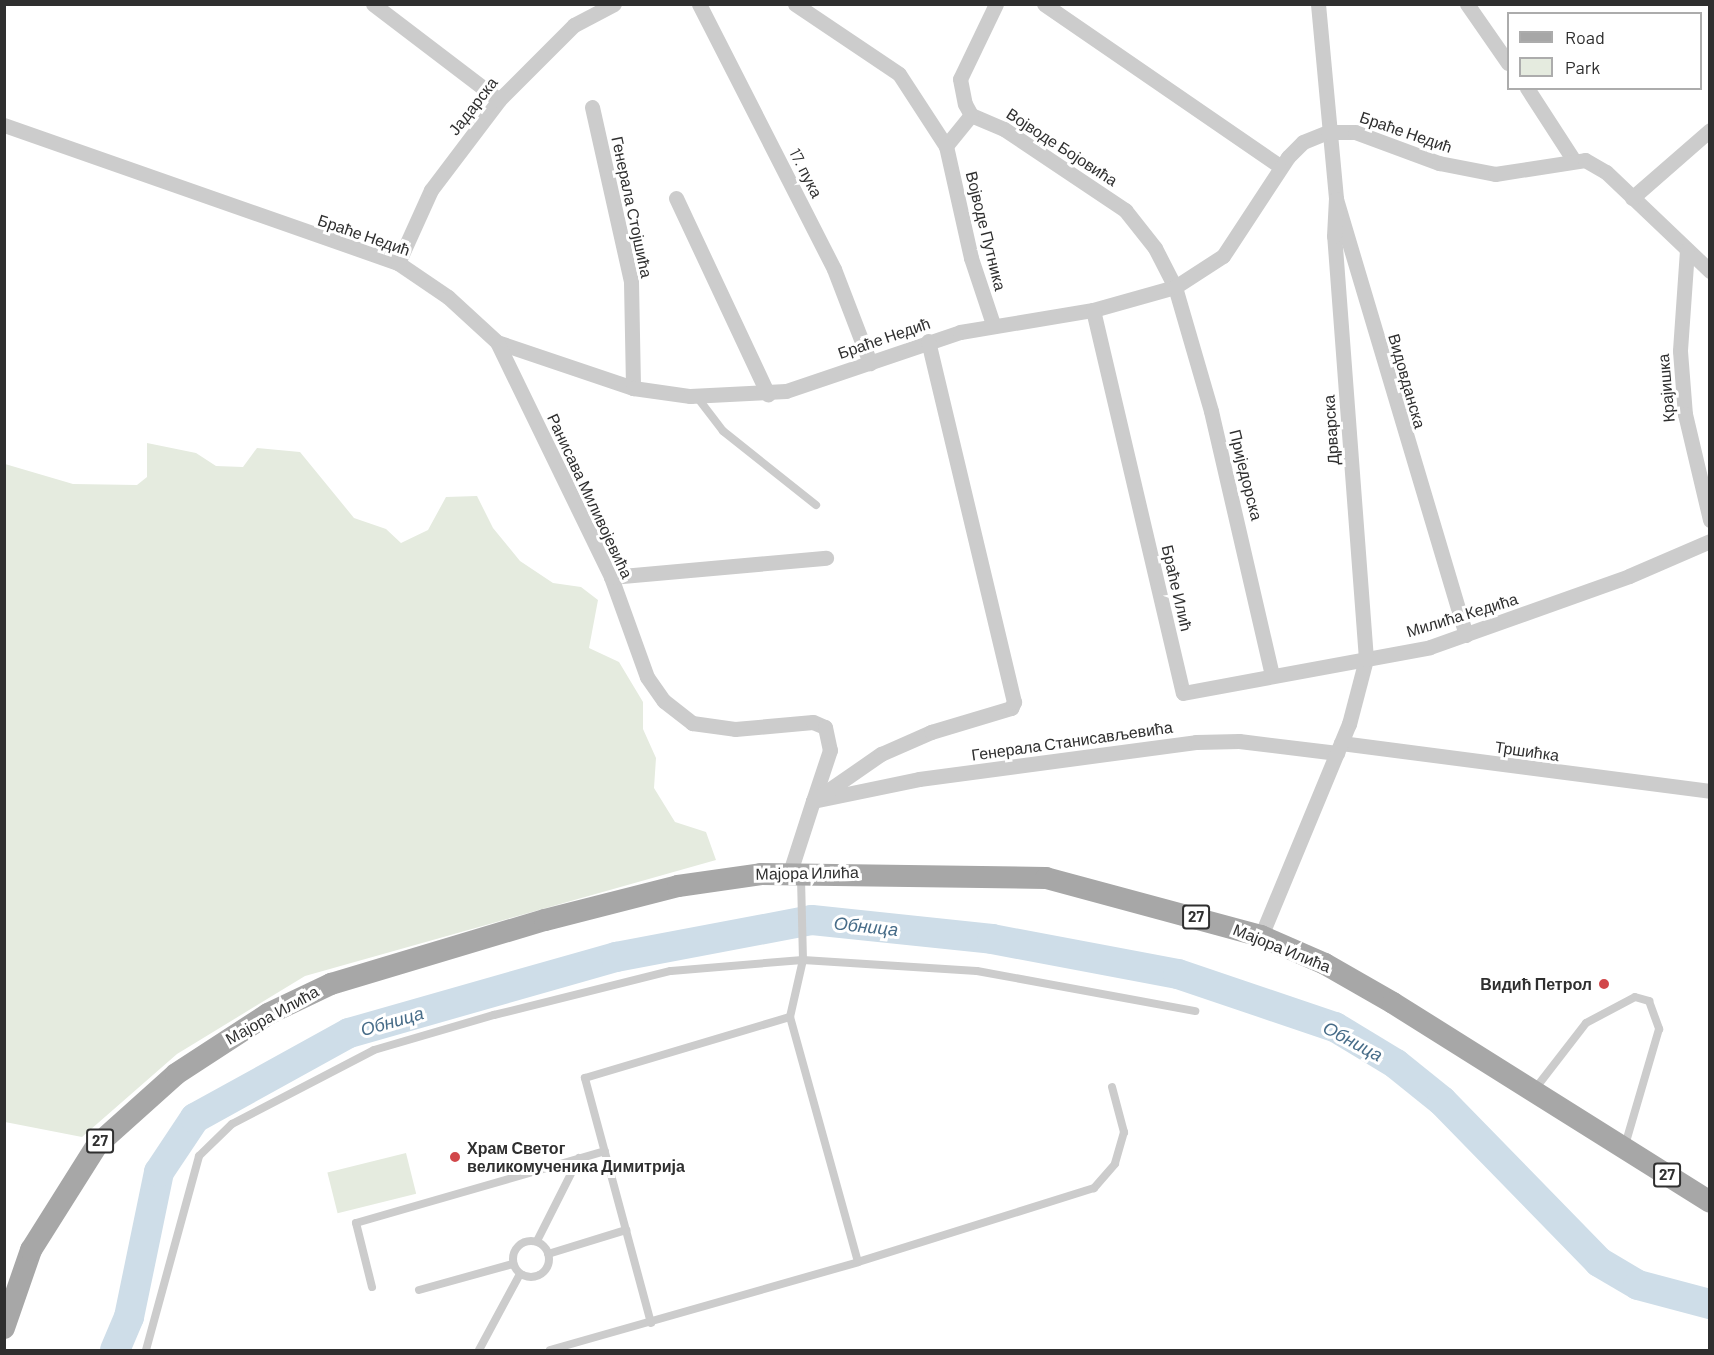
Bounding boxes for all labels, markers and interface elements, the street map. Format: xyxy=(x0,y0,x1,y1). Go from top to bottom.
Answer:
legend xyxy=(1507,12,1702,90)
text: Road xyxy=(1565,26,1605,48)
text: Park xyxy=(1565,56,1600,78)
street label: Јадарска xyxy=(444,73,502,139)
street label: Војводе Бојовића xyxy=(1003,104,1121,190)
street label: Браће Недић xyxy=(1357,107,1455,157)
street label: Генерала Стојшића xyxy=(608,134,656,280)
street label: 17. пука xyxy=(785,145,827,201)
street label: Војводе Путника xyxy=(962,169,1010,293)
street label: Браће Недић xyxy=(315,210,413,260)
street label: Браће Недић xyxy=(835,313,933,363)
street label: Видовданска xyxy=(1384,331,1430,431)
street label: Крајишка xyxy=(1653,353,1679,423)
street label: Дрварска xyxy=(1319,394,1343,466)
street label: Ранисава Миливојевића xyxy=(543,411,637,581)
street label: Приједорска xyxy=(1225,428,1267,522)
street label: Браће Илић xyxy=(1158,543,1196,633)
street label: Милића Кедића xyxy=(1404,589,1520,641)
street label: Генерала Станисављевића xyxy=(970,717,1174,765)
street label: Тршићка xyxy=(1494,737,1560,765)
street label: Мајора Илића xyxy=(755,862,859,884)
road number: 27 xyxy=(1181,905,1211,929)
water label: Обница xyxy=(833,912,899,940)
street label: Мајора Илића xyxy=(1230,920,1334,976)
place label: Видић Петрол xyxy=(1480,974,1592,994)
marker: Видић Петрол xyxy=(1597,977,1611,991)
street label: Мајора Илића xyxy=(222,982,322,1048)
water label: Обница xyxy=(358,1002,426,1040)
water label: Обница xyxy=(1319,1016,1387,1066)
road number: 27 xyxy=(85,1129,115,1153)
place label: Храм Светог великомученика Димитрија xyxy=(467,1138,685,1176)
marker: Храм Светог великомученика Димитрија xyxy=(448,1150,462,1164)
road number: 27 xyxy=(1652,1163,1682,1187)

